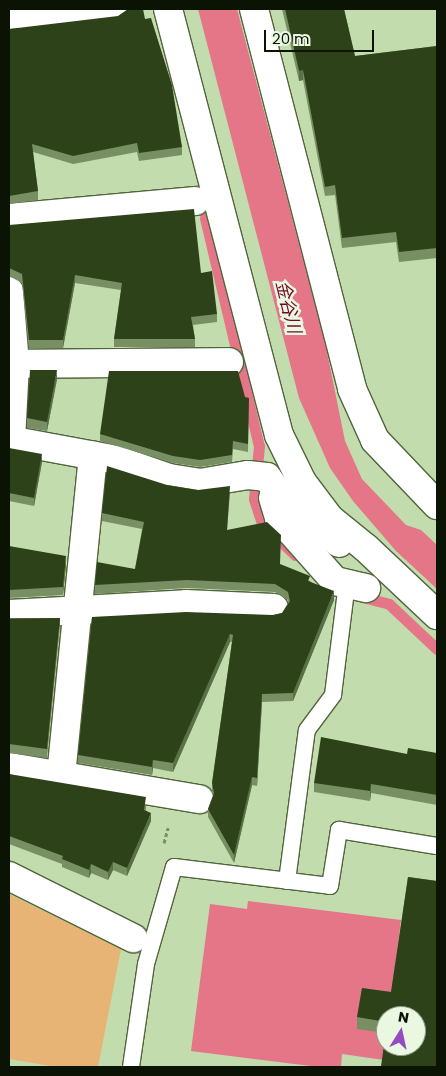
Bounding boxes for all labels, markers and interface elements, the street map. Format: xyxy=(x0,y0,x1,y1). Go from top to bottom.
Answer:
scale bar xyxy=(266,20,376,52)
text: 20 m xyxy=(272,28,310,49)
water label: 金谷川 xyxy=(271,278,305,336)
north arrow xyxy=(376,1006,426,1056)
text: N xyxy=(397,1006,410,1028)

